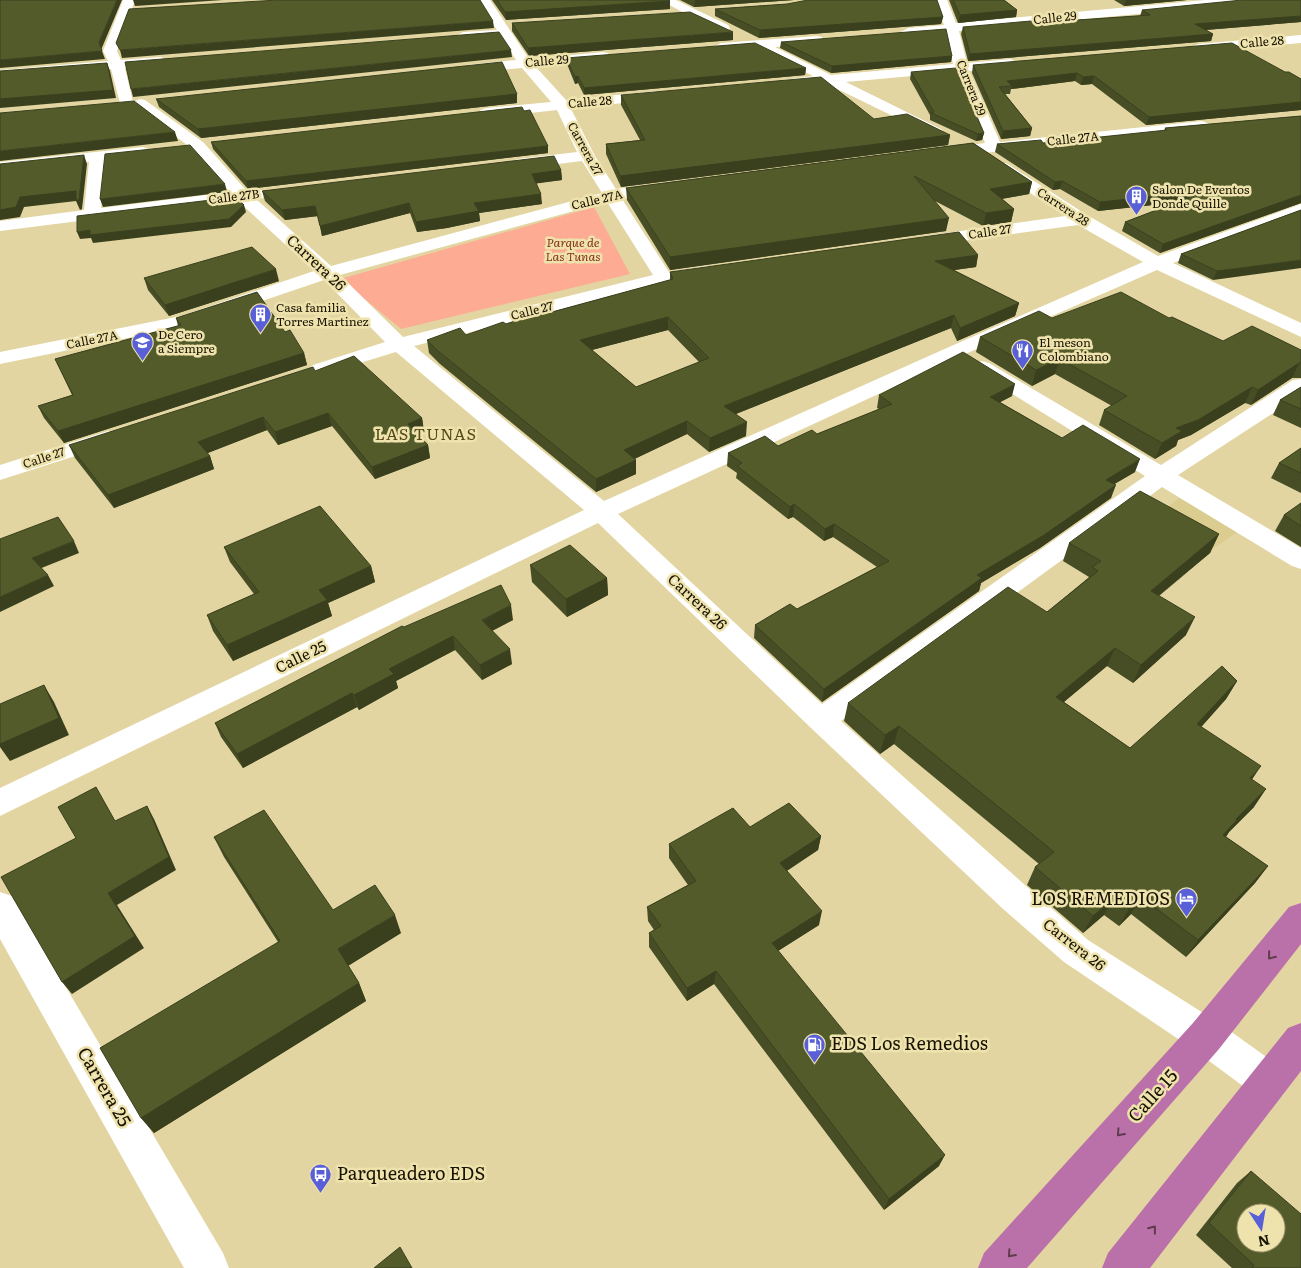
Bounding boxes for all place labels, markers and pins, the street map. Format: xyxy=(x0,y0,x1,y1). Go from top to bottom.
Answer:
place label: Salon De Eventos Donde Quille xyxy=(1152,180,1250,212)
building icon: Salon De Eventos Donde Quille xyxy=(1124,185,1148,216)
place label: Casa familia Torres Martinez xyxy=(276,298,369,330)
building icon: Casa familia Torres Martinez xyxy=(248,303,272,334)
place label: De Cero a Siempre xyxy=(158,325,215,357)
school or university icon: De Cero a Siempre xyxy=(130,330,154,361)
place label: El meson Colombiano xyxy=(1039,333,1109,365)
restaurant icon: El meson Colombiano xyxy=(1011,338,1035,369)
place label: LOS REMEDIOS xyxy=(1031,884,1170,911)
hotel icon: LOS REMEDIOS xyxy=(1174,887,1198,918)
place label: EDS Los Remedios xyxy=(831,1029,988,1056)
fuel station icon: EDS Los Remedios xyxy=(803,1032,827,1063)
place label: Parqueadero EDS xyxy=(337,1159,485,1186)
bus stop icon: Parqueadero EDS xyxy=(309,1162,333,1193)

